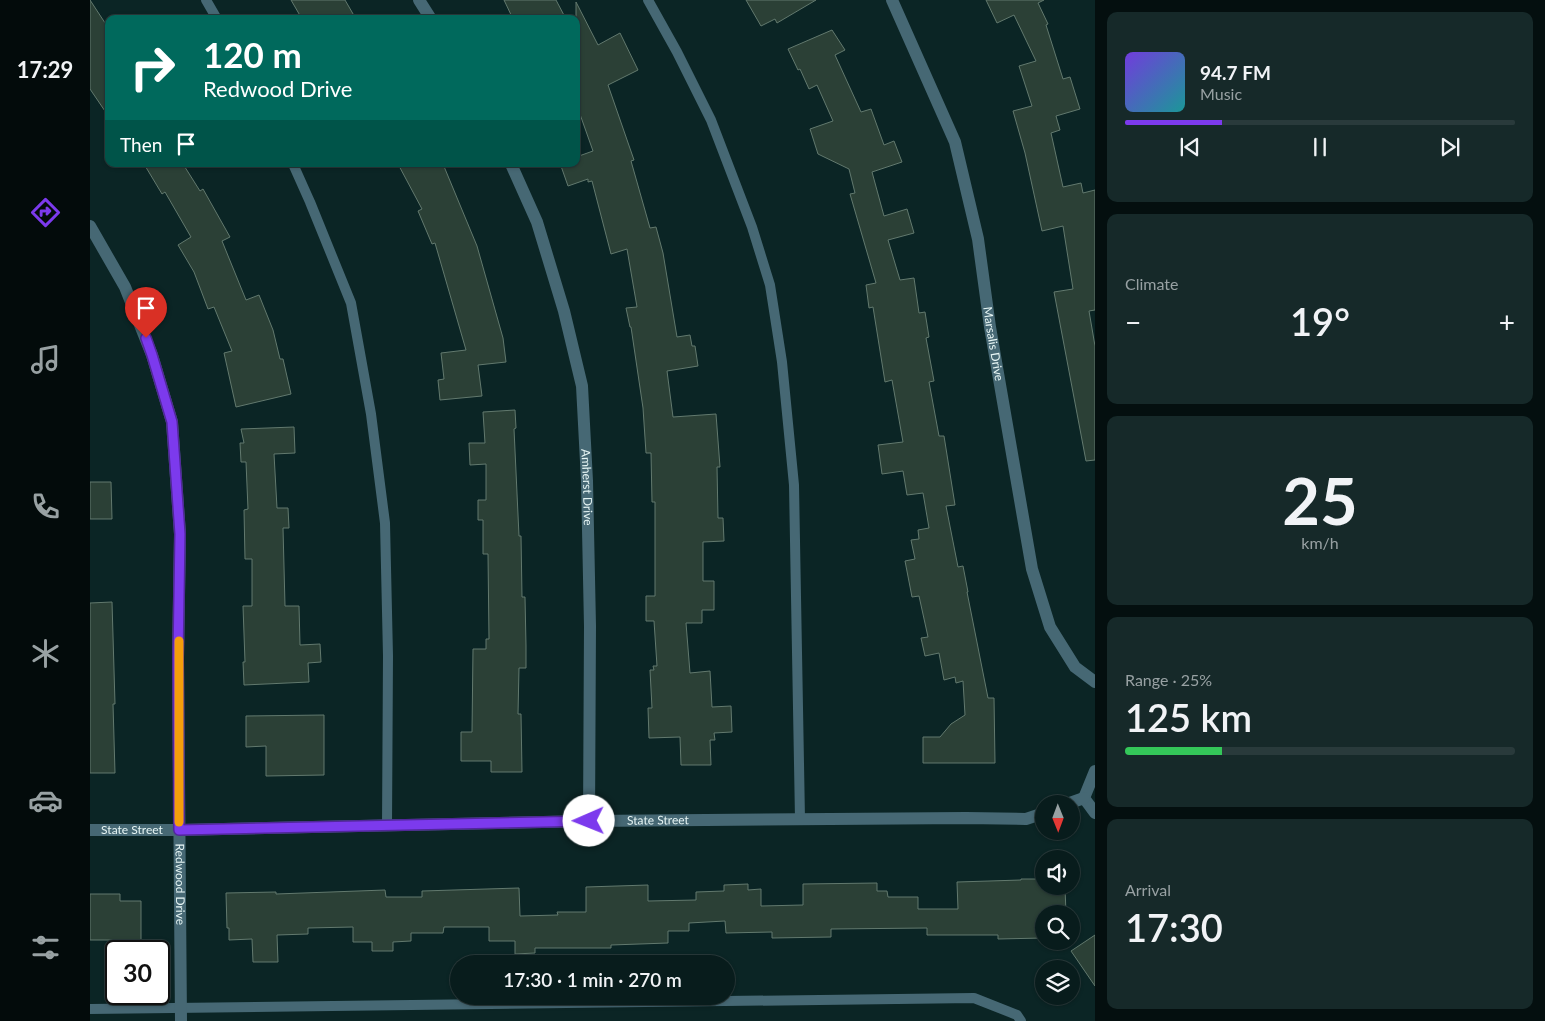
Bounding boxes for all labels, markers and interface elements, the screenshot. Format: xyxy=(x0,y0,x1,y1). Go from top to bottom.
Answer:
text: 120 m xyxy=(203,33,302,75)
icon: right xyxy=(120,35,185,100)
text: 17:29 xyxy=(17,56,73,83)
text: 94.7 FM xyxy=(1200,61,1271,84)
text: Redwood Drive xyxy=(203,75,352,102)
text: Music xyxy=(1200,84,1242,103)
icon: arrive xyxy=(172,130,200,158)
text: Then xyxy=(120,133,162,156)
icon: previous xyxy=(1176,133,1204,161)
icon: pause xyxy=(1306,133,1334,161)
icon: next xyxy=(1436,133,1464,161)
icon: directions xyxy=(28,195,63,230)
text: Climate xyxy=(1125,274,1178,293)
pin xyxy=(125,287,167,338)
icon: arrive xyxy=(132,294,160,322)
text: 19° xyxy=(1290,298,1350,344)
text: − xyxy=(1125,305,1141,339)
text: + xyxy=(1499,305,1515,339)
street label: Marsalis Drive xyxy=(980,306,1007,382)
icon: music xyxy=(28,342,63,377)
street label: Amherst Drive xyxy=(578,448,596,526)
text: 25 xyxy=(1282,461,1358,539)
icon: phone xyxy=(28,489,63,524)
text: km/h xyxy=(1301,533,1339,552)
icon: climate xyxy=(28,636,63,671)
text: Range · 25% xyxy=(1125,670,1212,689)
text: 125 km xyxy=(1125,694,1252,740)
icon: car xyxy=(28,783,63,818)
position arrow xyxy=(562,794,614,846)
north arrow xyxy=(1035,795,1080,840)
map controls xyxy=(1035,795,1080,1005)
street label: State Street xyxy=(627,812,690,828)
street label: State Street xyxy=(101,822,164,837)
street label: Redwood Drive xyxy=(173,843,188,925)
button: sound xyxy=(1035,850,1080,895)
text: Arrival xyxy=(1125,880,1171,899)
text: 17:30 xyxy=(1125,904,1223,950)
button: search xyxy=(1035,905,1080,950)
icon: filters xyxy=(28,930,63,965)
speed limit sign: 30 xyxy=(105,940,170,1005)
button: layers xyxy=(1035,960,1080,1005)
text: 17:30 · 1 min · 270 m xyxy=(503,968,682,991)

